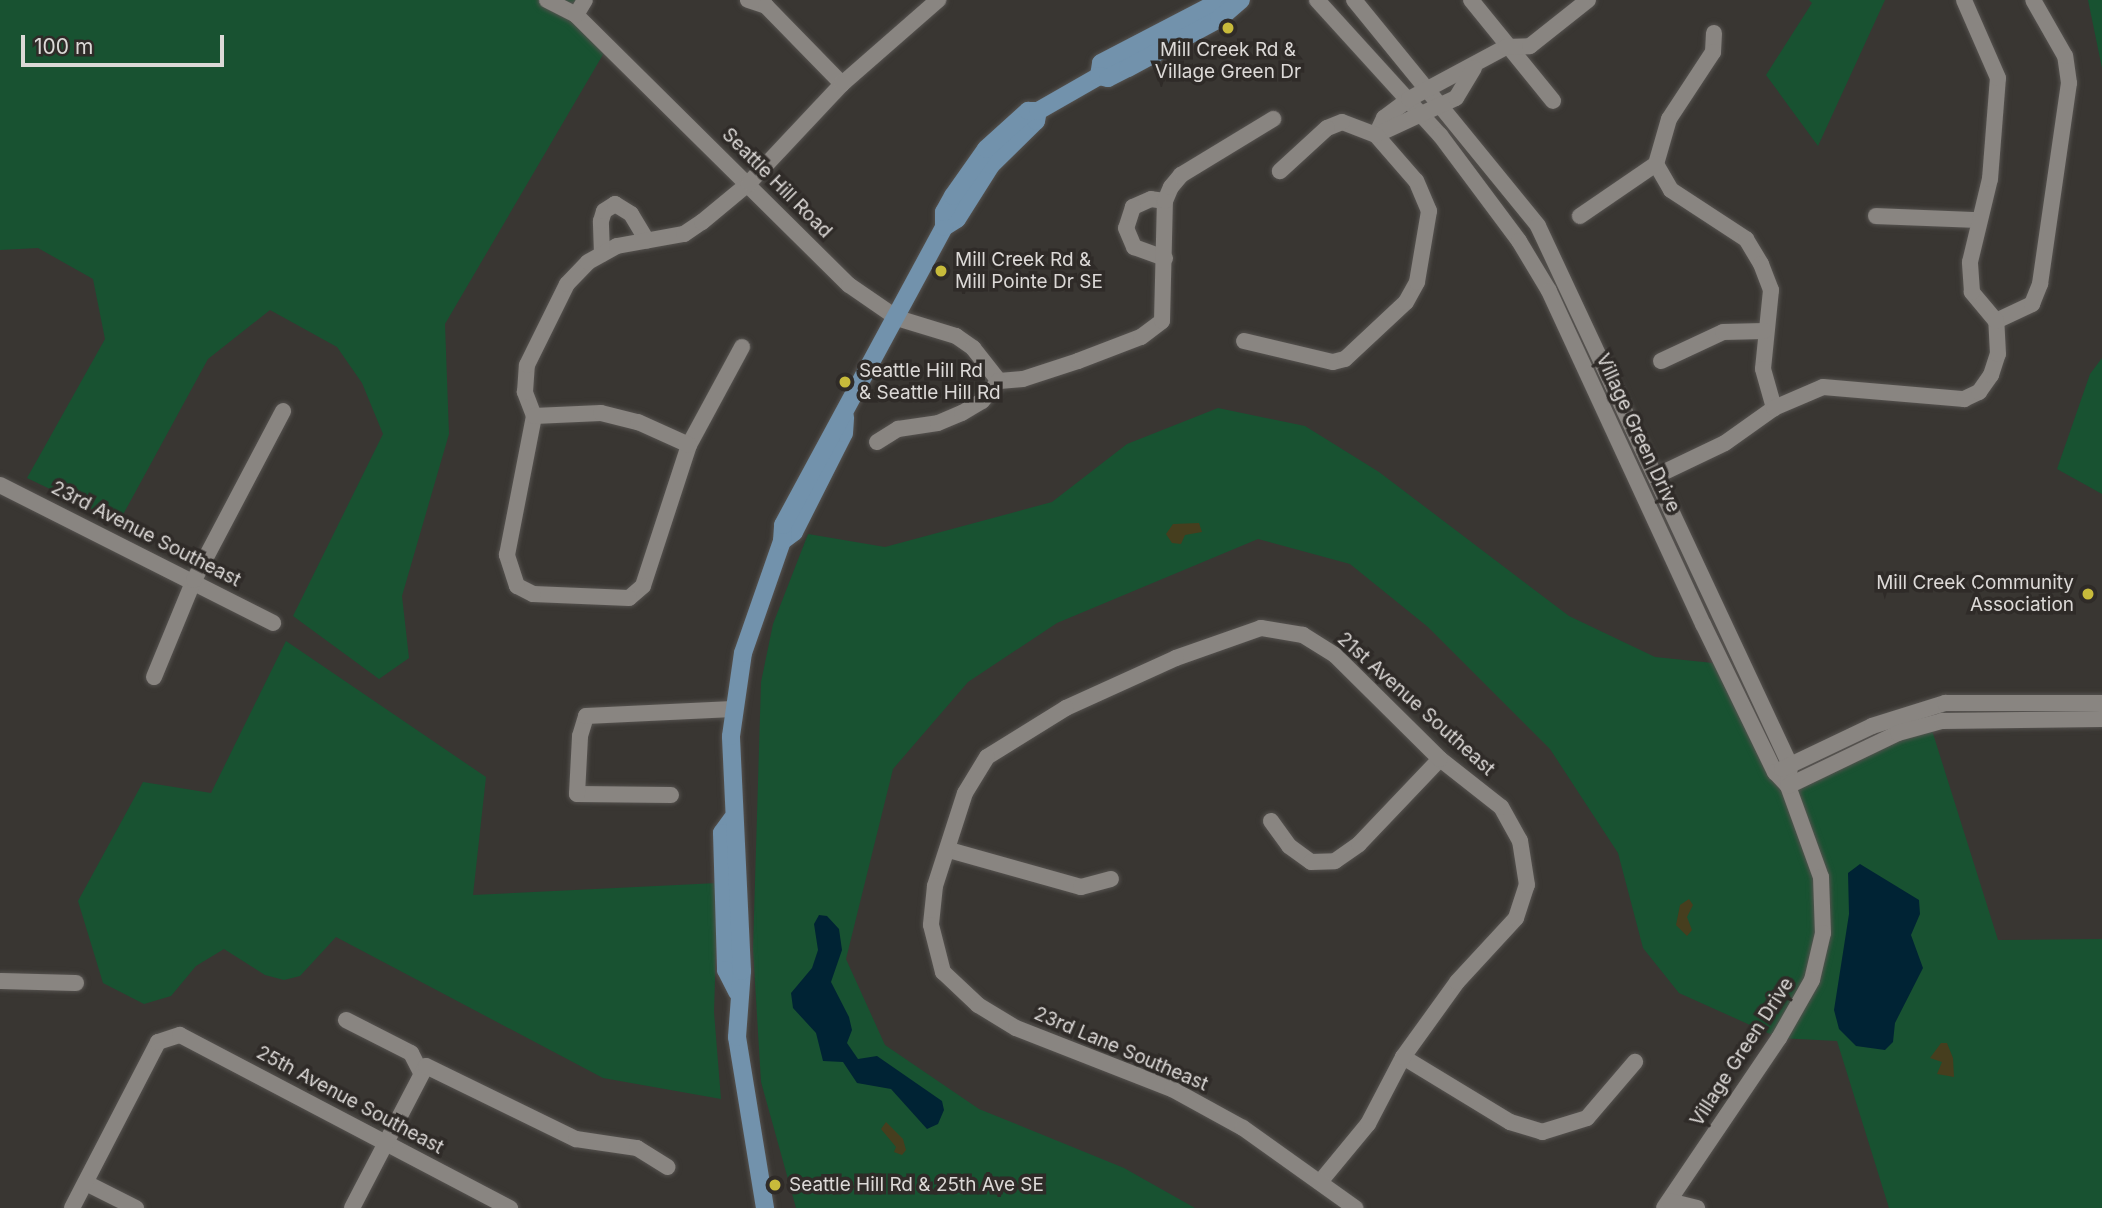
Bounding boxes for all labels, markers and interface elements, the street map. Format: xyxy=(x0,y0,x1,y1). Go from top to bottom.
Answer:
marker: Mill Creek Rd & Village Green Dr xyxy=(1220,20,1236,36)
scale bar xyxy=(24,21,228,65)
text: 100 m xyxy=(34,34,93,59)
place label: Mill Creek Rd & Village Green Dr xyxy=(1155,39,1301,83)
street label: Seattle Hill Road xyxy=(717,123,837,243)
place label: Mill Creek Rd & Mill Pointe Dr SE xyxy=(955,249,1103,293)
marker: Mill Creek Rd & Mill Pointe Dr SE xyxy=(933,263,949,279)
street label: Village Green Drive xyxy=(1591,350,1685,516)
place label: Seattle Hill Rd & Seattle Hill Rd xyxy=(859,360,1001,404)
marker: Seattle Hill Rd & Seattle Hill Rd xyxy=(837,374,853,390)
street label: 23rd Avenue Southeast xyxy=(47,476,245,592)
place label: Mill Creek Community Association xyxy=(1876,572,2074,616)
marker: Mill Creek Community Association xyxy=(2080,586,2096,602)
street label: 21st Avenue Southeast xyxy=(1333,627,1499,781)
street label: Village Green Drive xyxy=(1685,973,1799,1131)
street label: 23rd Lane Southeast xyxy=(1031,1002,1211,1096)
street label: 25th Avenue Southeast xyxy=(253,1041,447,1159)
place label: Seattle Hill Rd & 25th Ave SE xyxy=(789,1174,1044,1196)
marker: Seattle Hill Rd & 25th Ave SE xyxy=(767,1177,783,1193)

